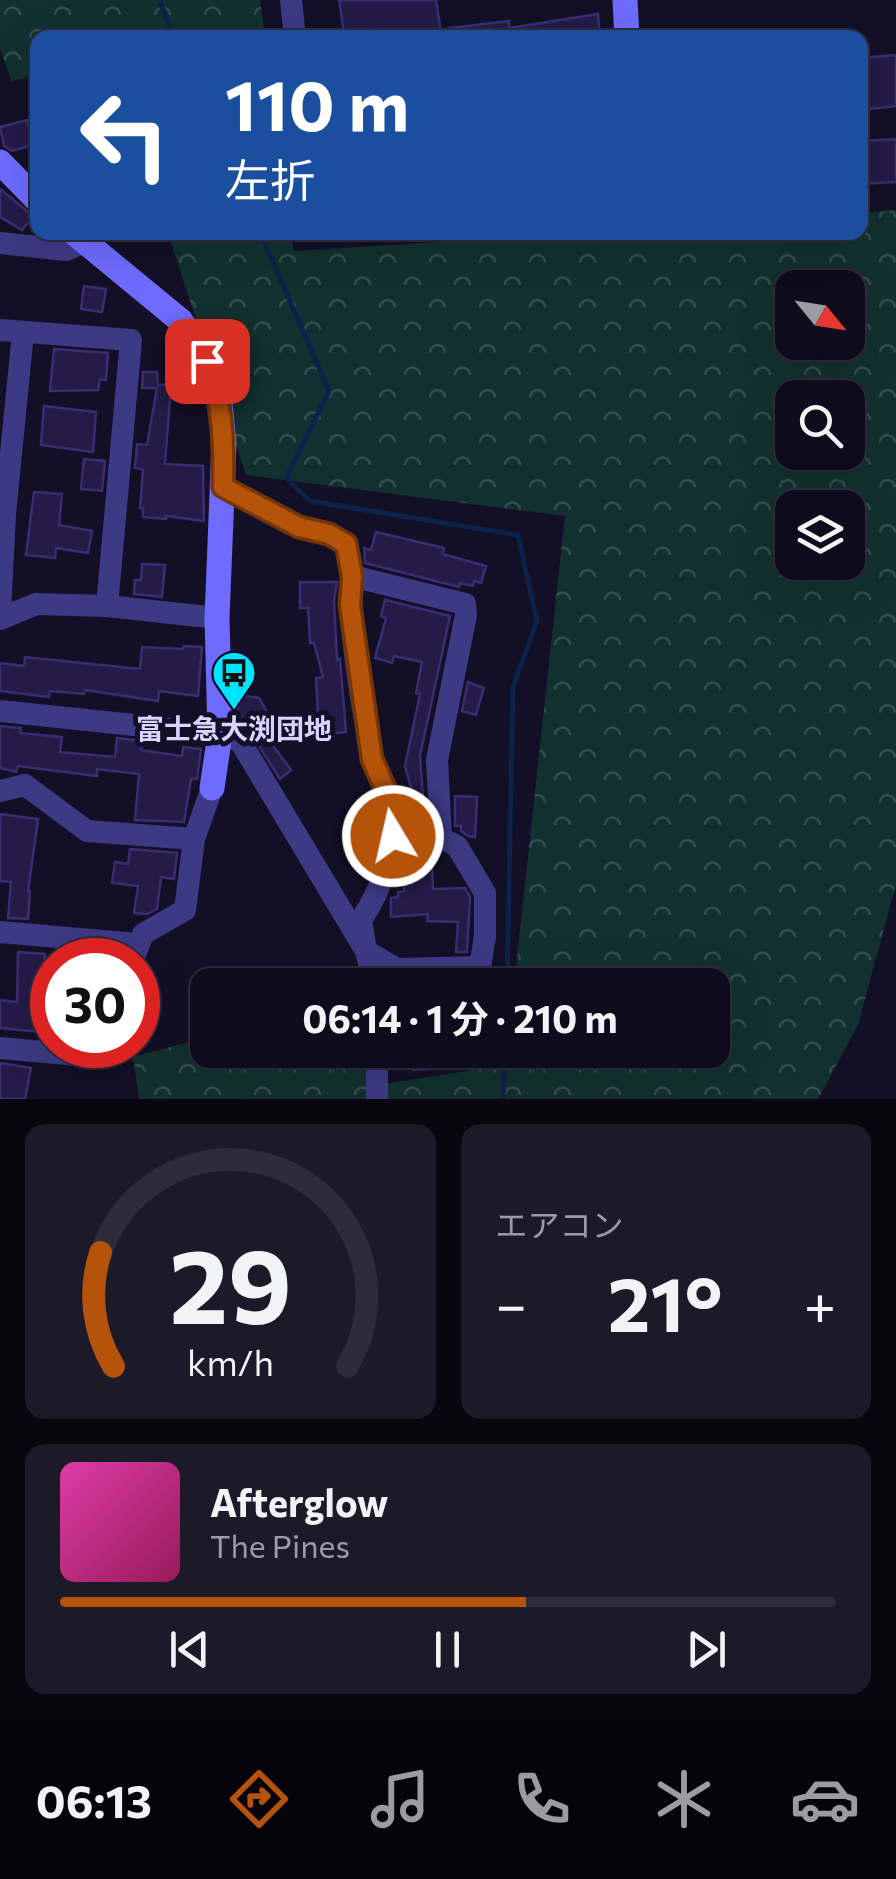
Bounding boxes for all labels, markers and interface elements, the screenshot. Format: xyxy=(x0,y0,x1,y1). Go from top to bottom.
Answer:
text: 110 m xyxy=(225,60,409,145)
icon: left xyxy=(60,70,190,200)
text: 左折 xyxy=(225,151,315,206)
north arrow xyxy=(775,270,865,360)
map controls xyxy=(775,270,865,580)
pin xyxy=(165,319,250,404)
icon: arrive xyxy=(180,334,235,389)
button: search xyxy=(775,380,865,470)
button: layers xyxy=(775,490,865,580)
bus stop icon: 富士急大渕団地 xyxy=(211,650,257,711)
place label: 富士急大渕団地 xyxy=(136,711,332,745)
position arrow xyxy=(341,784,445,888)
speed limit sign: 30 xyxy=(30,938,160,1068)
text: 06:14 · 1 分 · 210 m xyxy=(302,994,618,1041)
text: エアコン xyxy=(496,1204,624,1244)
text: 29 xyxy=(169,1218,292,1345)
text: 21° xyxy=(608,1256,723,1347)
text: − xyxy=(496,1269,527,1336)
text: + xyxy=(804,1269,836,1336)
text: km/h xyxy=(187,1340,274,1383)
text: Afterglow xyxy=(210,1478,388,1525)
text: The Pines xyxy=(210,1525,350,1565)
icon: previous xyxy=(162,1622,217,1677)
icon: pause xyxy=(420,1622,475,1677)
icon: next xyxy=(679,1622,734,1677)
icon: directions xyxy=(224,1764,294,1834)
icon: music xyxy=(365,1764,435,1834)
icon: phone xyxy=(507,1764,577,1834)
icon: climate xyxy=(649,1764,719,1834)
icon: car xyxy=(790,1764,860,1834)
text: 06:13 xyxy=(36,1772,152,1827)

